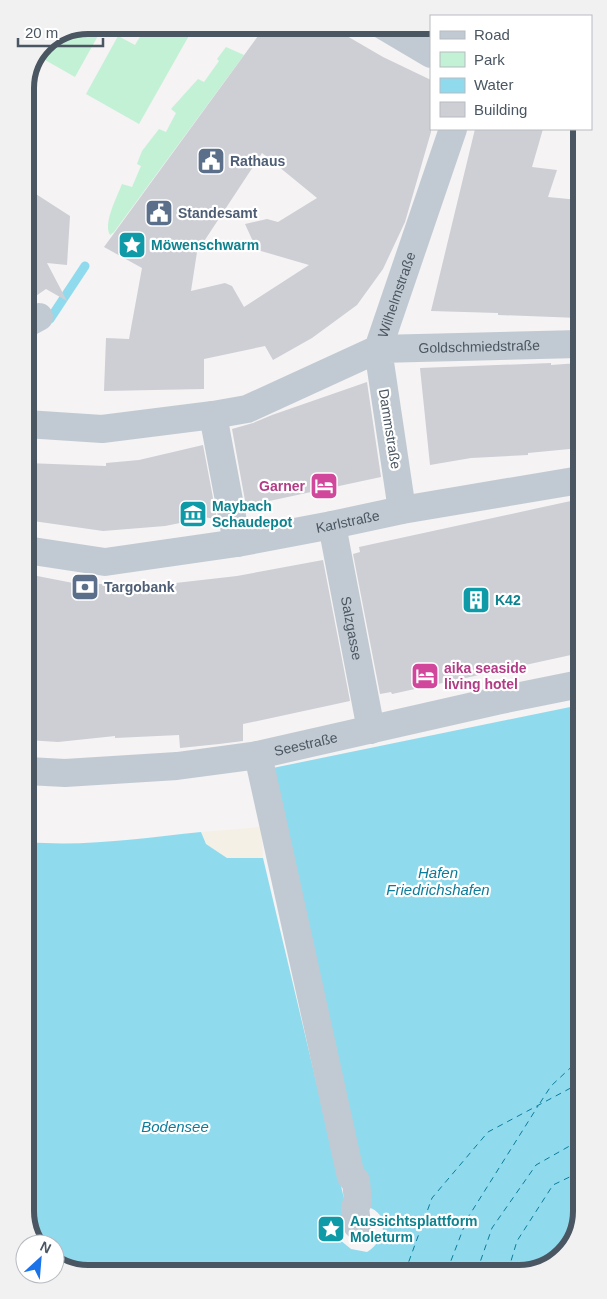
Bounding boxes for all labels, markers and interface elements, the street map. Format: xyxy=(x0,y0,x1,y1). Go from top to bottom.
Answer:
scale bar xyxy=(18,15,102,47)
legend xyxy=(430,15,592,130)
text: 20 m xyxy=(25,24,58,41)
text: Road xyxy=(474,26,510,43)
text: Park xyxy=(474,51,505,68)
text: Water xyxy=(474,76,513,93)
text: Building xyxy=(474,101,527,118)
public building icon: Rathaus xyxy=(196,146,226,176)
place label: Rathaus xyxy=(230,153,285,169)
public building icon: Standesamt xyxy=(144,198,174,228)
place label: Standesamt xyxy=(178,205,258,221)
place icon: Möwenschwarm xyxy=(117,230,147,260)
place label: Möwenschwarm xyxy=(151,237,259,253)
street label: Wilhelmstraße xyxy=(374,250,419,340)
street label: Goldschmiedstraße xyxy=(418,337,540,356)
street label: Dammstraße xyxy=(376,388,404,470)
hotel icon: Garner xyxy=(309,471,339,501)
place label: Garner xyxy=(259,478,306,494)
place label: Maybach Schaudepot xyxy=(212,498,292,530)
museum icon: Maybach Schaudepot xyxy=(178,499,208,529)
street label: Karlstraße xyxy=(315,507,381,536)
bank icon: Targobank xyxy=(70,572,100,602)
place label: Targobank xyxy=(104,579,175,595)
building icon: K42 xyxy=(461,585,491,615)
place label: K42 xyxy=(495,592,521,608)
street label: Salzgasse xyxy=(338,595,366,662)
place label: aika seaside living hotel xyxy=(444,660,527,692)
hotel icon: aika seaside living hotel xyxy=(410,661,440,691)
street label: Seestraße xyxy=(272,729,339,759)
water label: Hafen Friedrichshafen xyxy=(386,864,490,898)
water label: Bodensee xyxy=(141,1118,209,1135)
place label: Aussichtsplattform Moleturm xyxy=(350,1213,478,1245)
place icon: Aussichtsplattform Moleturm xyxy=(316,1214,346,1244)
north arrow xyxy=(15,1234,65,1284)
text: N xyxy=(38,1238,54,1257)

